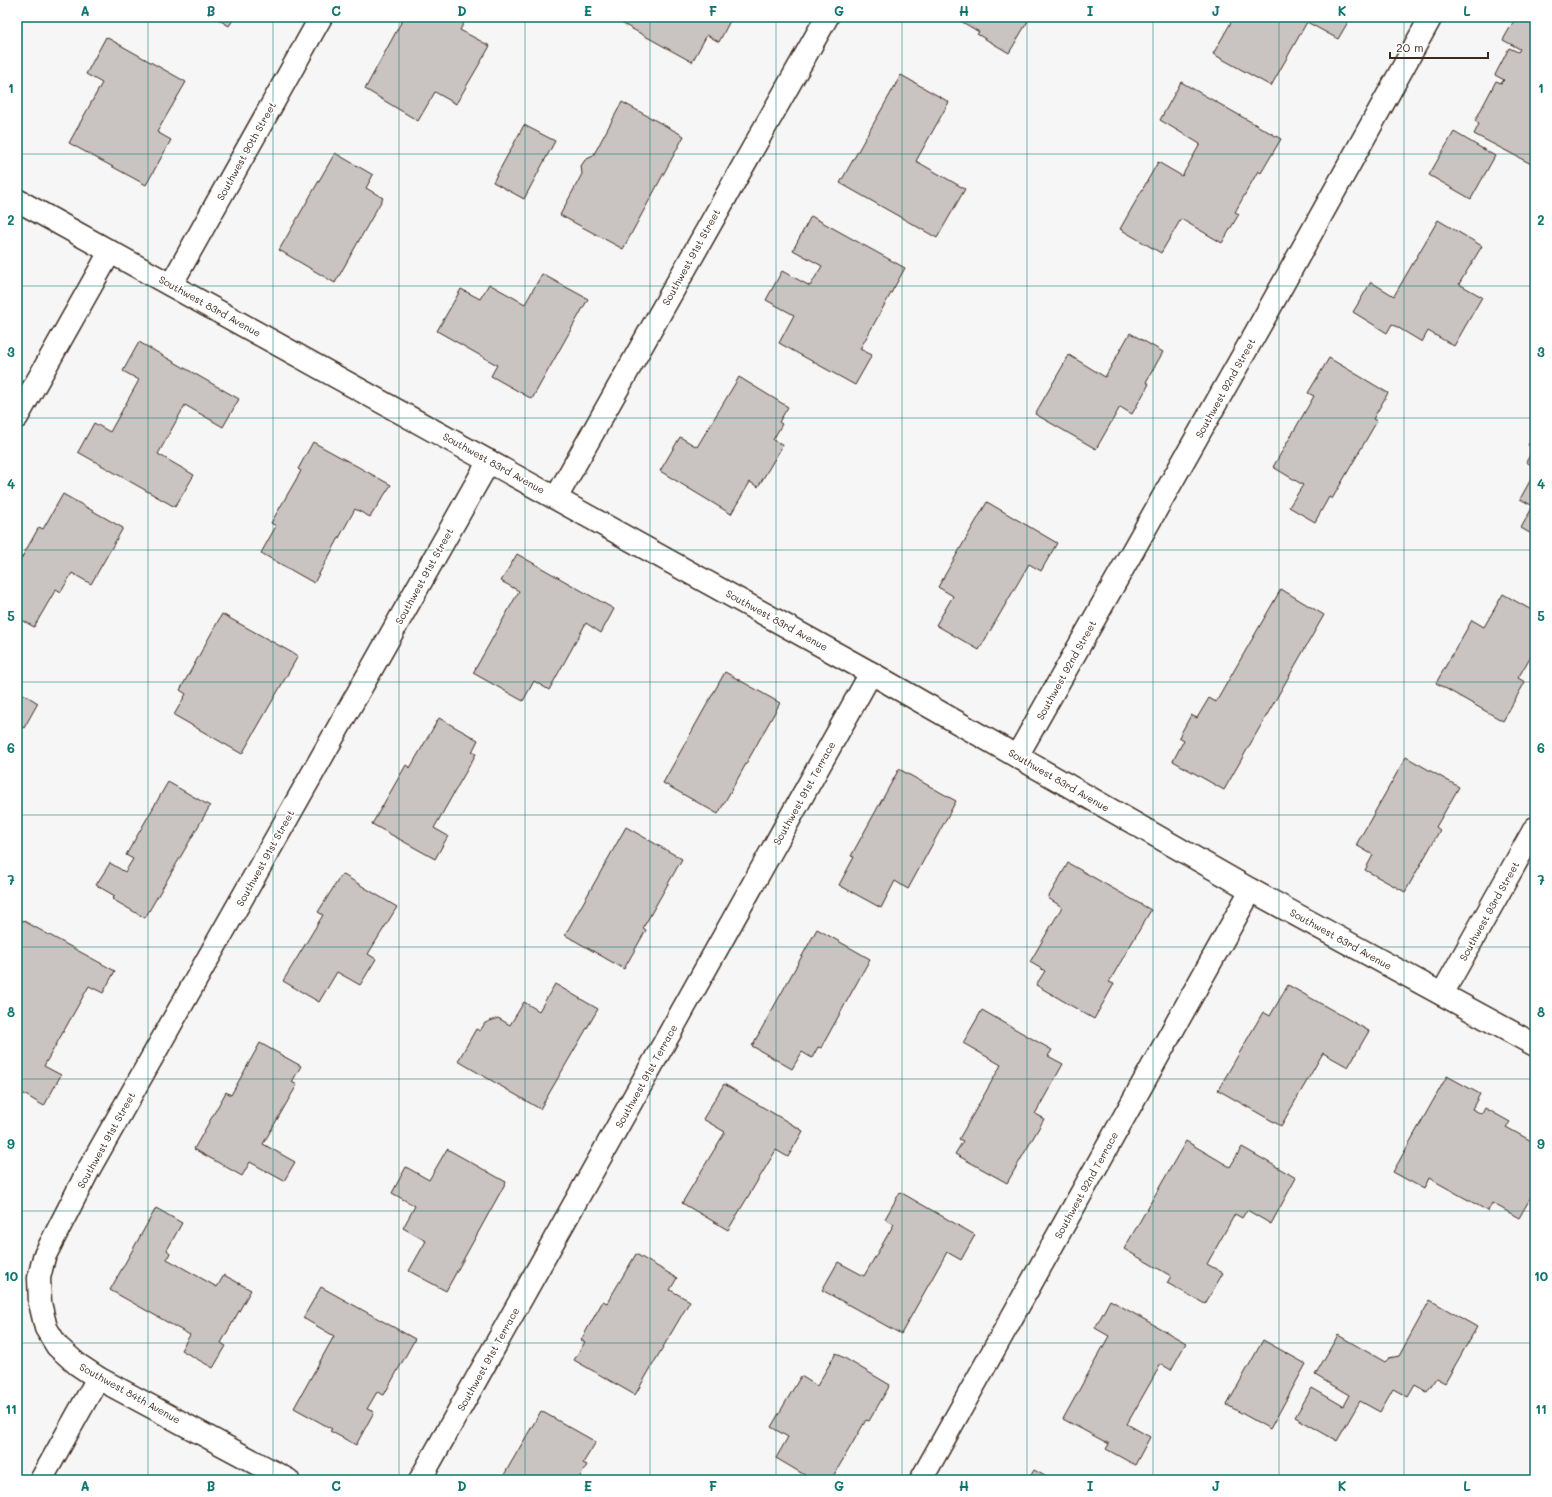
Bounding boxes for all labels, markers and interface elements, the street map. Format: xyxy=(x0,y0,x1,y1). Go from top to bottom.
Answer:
text: A xyxy=(80,2,90,19)
text: B xyxy=(207,2,216,19)
text: C xyxy=(331,2,341,19)
text: D xyxy=(457,2,467,19)
text: E xyxy=(584,2,592,19)
text: F xyxy=(709,2,717,19)
text: G xyxy=(834,2,844,19)
text: H xyxy=(959,2,969,19)
text: I xyxy=(1087,2,1094,19)
text: J xyxy=(1212,2,1220,19)
text: K xyxy=(1338,2,1347,19)
text: L xyxy=(1463,2,1471,19)
scale bar xyxy=(1390,34,1488,60)
text: 20 m xyxy=(1396,39,1424,55)
text: 1 xyxy=(8,79,14,96)
text: 1 xyxy=(1538,79,1544,96)
street label: Southwest 90th Street xyxy=(213,99,279,203)
street label: Southwest 91st Street xyxy=(659,206,723,308)
text: 2 xyxy=(7,211,15,228)
text: 2 xyxy=(1537,211,1545,228)
street label: Southwest 83rd Avenue xyxy=(157,272,263,340)
street label: Southwest 92nd Street xyxy=(1192,336,1258,440)
text: 3 xyxy=(7,343,15,360)
text: 3 xyxy=(1537,343,1545,360)
street label: Southwest 83rd Avenue xyxy=(441,429,547,497)
text: 4 xyxy=(7,475,15,492)
text: 4 xyxy=(1537,475,1545,492)
street label: Southwest 91st Street xyxy=(392,525,456,627)
street label: Southwest 83rd Avenue xyxy=(724,586,830,654)
text: 5 xyxy=(7,607,15,624)
text: 5 xyxy=(1537,607,1545,624)
street label: Southwest 92nd Street xyxy=(1033,618,1099,722)
text: 6 xyxy=(7,739,15,756)
street label: Southwest 91st Terrace xyxy=(770,739,838,847)
text: 6 xyxy=(1537,739,1545,756)
street label: Southwest 83rd Avenue xyxy=(1006,745,1112,815)
street label: Southwest 91st Street xyxy=(233,807,297,909)
street label: Southwest 93rd Street xyxy=(1456,859,1522,963)
text: 7 xyxy=(7,871,15,888)
text: 7 xyxy=(1537,871,1545,888)
street label: Southwest 83rd Avenue xyxy=(1288,905,1394,973)
text: 8 xyxy=(7,1003,15,1020)
text: 8 xyxy=(1537,1003,1545,1020)
street label: Southwest 91st Terrace xyxy=(612,1022,680,1130)
street label: Southwest 91st Street xyxy=(74,1089,138,1191)
street label: Southwest 92nd Terrace xyxy=(1051,1129,1121,1241)
text: 9 xyxy=(7,1135,15,1152)
text: 9 xyxy=(1537,1135,1545,1152)
text: 10 xyxy=(4,1267,18,1284)
text: 10 xyxy=(1534,1267,1548,1284)
street label: Southwest 91st Terrace xyxy=(454,1305,522,1413)
street label: Southwest 84th Avenue xyxy=(77,1359,183,1427)
text: 11 xyxy=(5,1400,17,1417)
text: 11 xyxy=(1535,1400,1547,1417)
text: A xyxy=(80,1477,90,1494)
text: B xyxy=(207,1477,216,1494)
text: C xyxy=(331,1477,341,1494)
text: D xyxy=(457,1477,467,1494)
text: E xyxy=(584,1477,592,1494)
text: F xyxy=(709,1477,717,1494)
text: G xyxy=(834,1477,844,1494)
text: H xyxy=(959,1477,969,1494)
text: I xyxy=(1087,1477,1094,1494)
text: J xyxy=(1212,1477,1220,1494)
text: K xyxy=(1338,1477,1347,1494)
text: L xyxy=(1463,1477,1471,1494)

